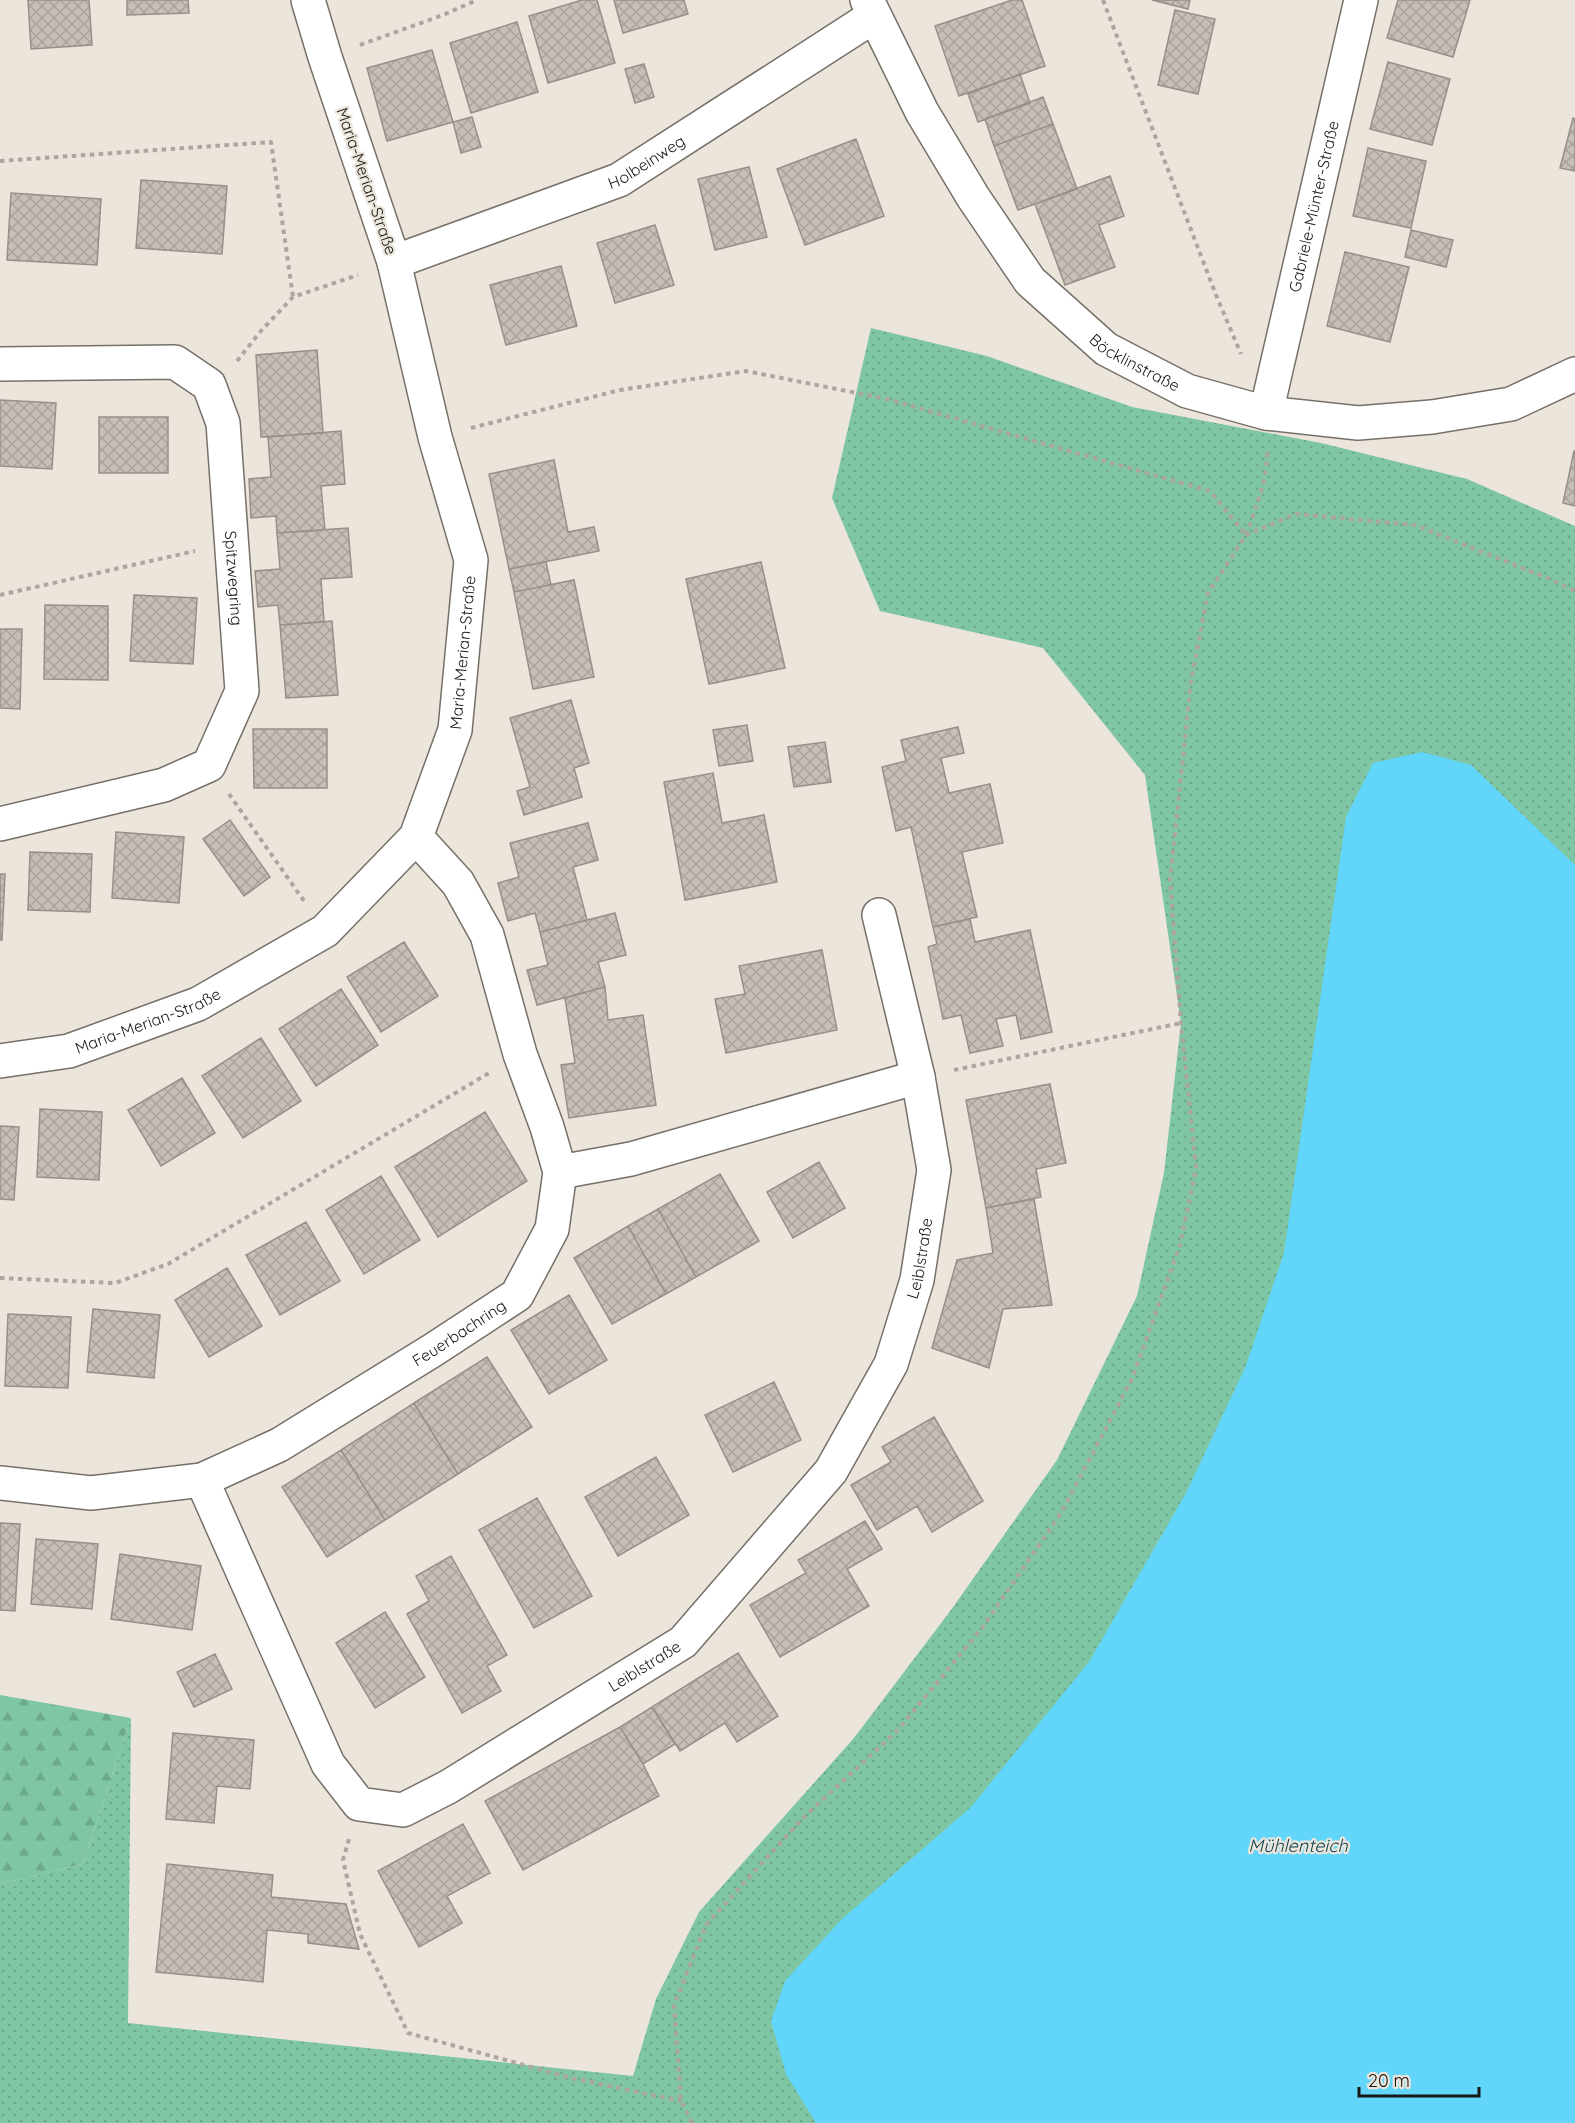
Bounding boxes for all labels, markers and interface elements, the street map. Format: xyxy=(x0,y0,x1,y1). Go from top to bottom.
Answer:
street label: Maria-Merian-Straße xyxy=(332,105,402,257)
street label: Gabriele-Münter-Straße xyxy=(1284,119,1343,294)
street label: Holbeinweg xyxy=(605,130,688,193)
street label: Böcklinstraße xyxy=(1085,329,1183,396)
street label: Spitzwegring xyxy=(221,530,247,626)
street label: Maria-Merian-Straße xyxy=(445,575,479,730)
street label: Maria-Merian-Straße xyxy=(72,983,224,1058)
street label: Leiblstraße xyxy=(902,1216,936,1301)
street label: Feuerbachring xyxy=(408,1295,510,1370)
street label: Leiblstraße xyxy=(604,1636,684,1696)
water label: Mühlenteich xyxy=(1248,1834,1349,1857)
scale bar xyxy=(1359,2060,1479,2098)
text: 20 m xyxy=(1368,2069,1410,2092)

